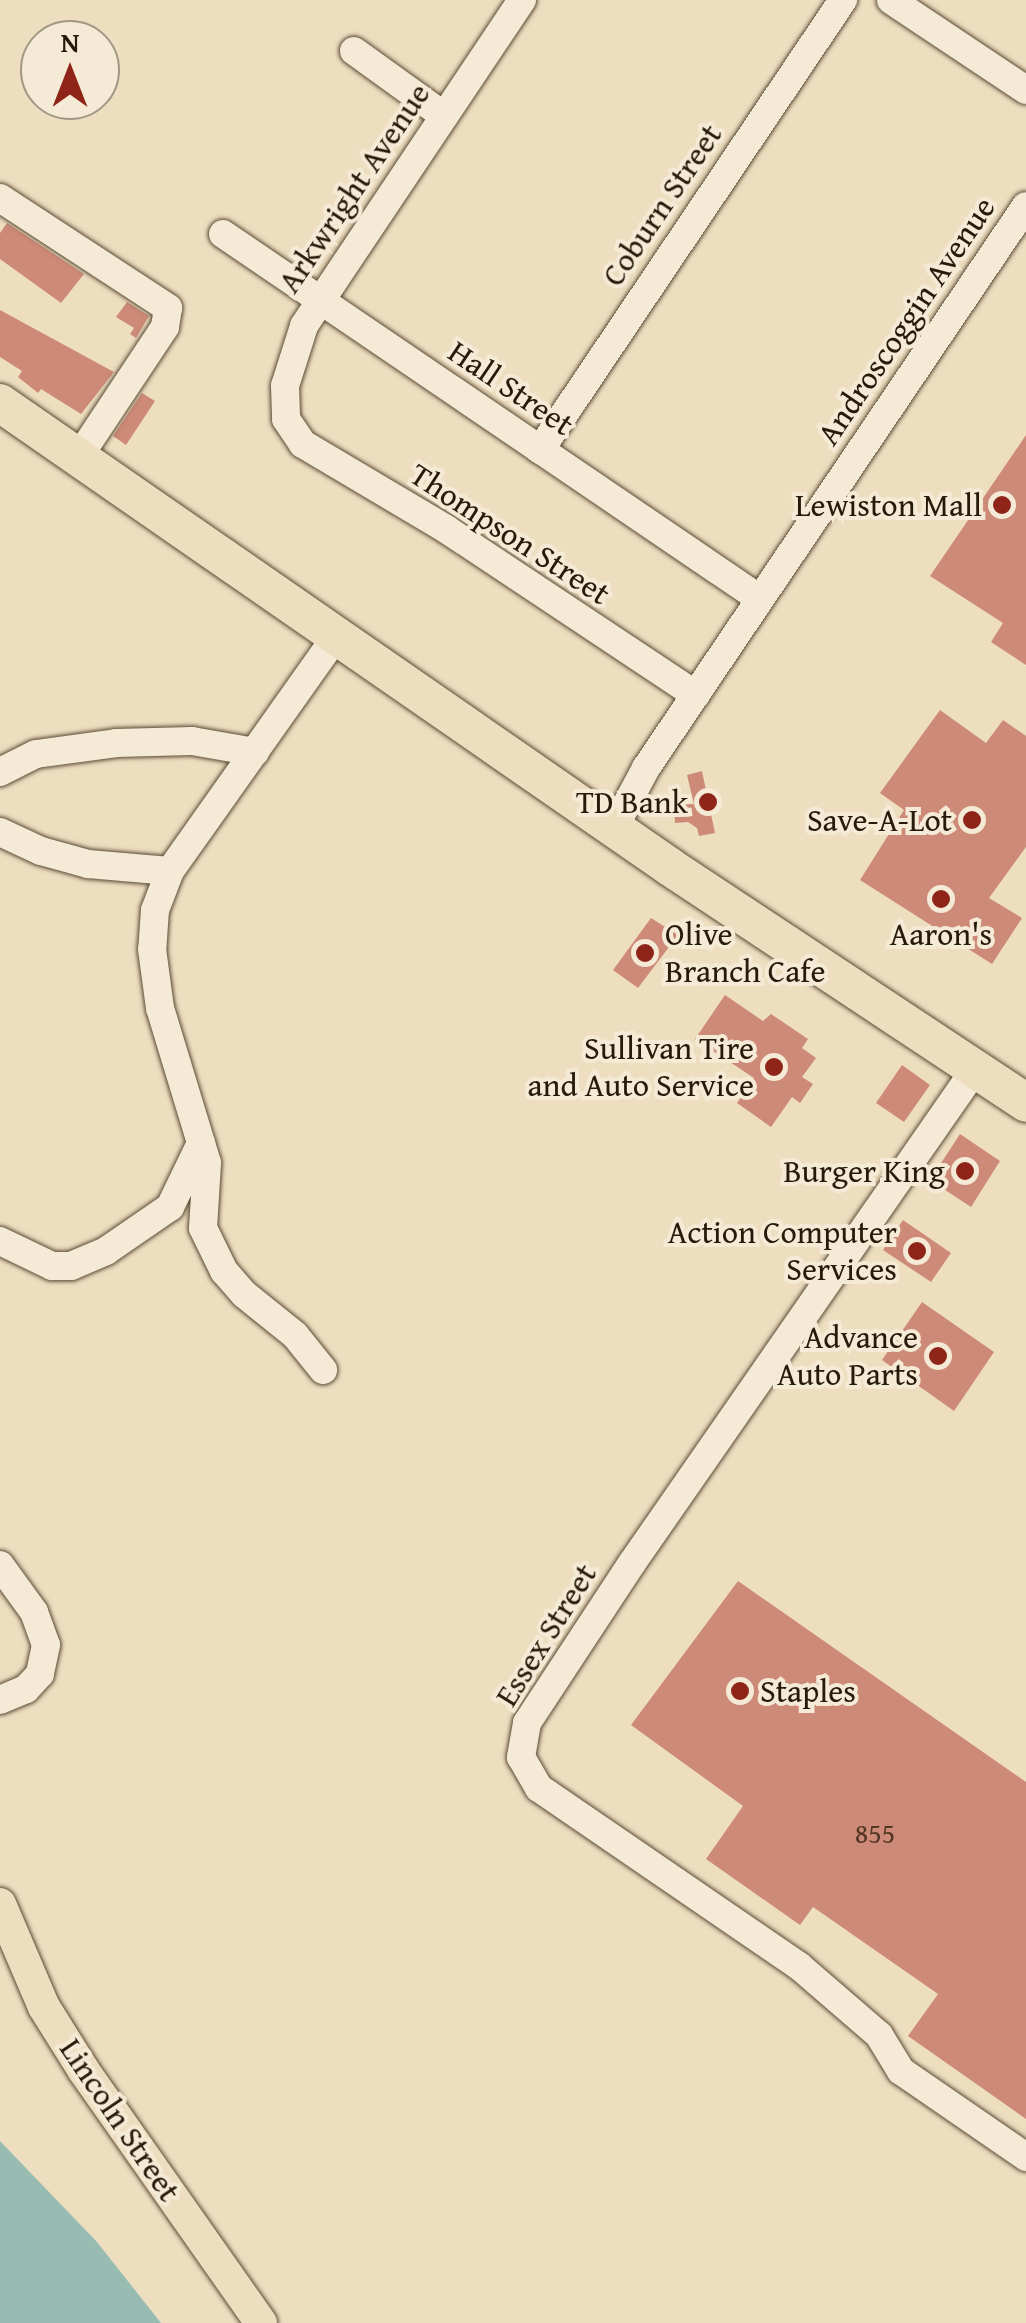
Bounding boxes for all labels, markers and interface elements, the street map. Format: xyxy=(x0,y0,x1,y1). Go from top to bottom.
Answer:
north arrow xyxy=(20,20,120,120)
text: N xyxy=(61,21,79,62)
street label: Arkwright Avenue xyxy=(270,76,438,300)
street label: Coburn Street xyxy=(594,117,730,293)
street label: Androscoggin Avenue xyxy=(809,190,1003,452)
street label: Hall Street xyxy=(441,332,581,444)
street label: Thompson Street xyxy=(403,455,617,613)
place label: Lewiston Mall xyxy=(795,486,982,524)
marker: Lewiston Mall xyxy=(991,494,1013,516)
place label: TD Bank xyxy=(576,783,688,821)
marker: TD Bank xyxy=(697,791,719,813)
place label: Save-A-Lot xyxy=(807,801,952,839)
marker: Save-A-Lot xyxy=(961,809,983,831)
marker: Aaron's xyxy=(930,888,952,910)
place label: Aaron's xyxy=(890,915,992,953)
place label: Olive Branch Cafe xyxy=(665,916,826,991)
marker: Olive Branch Cafe xyxy=(634,942,656,964)
place label: Sullivan Tire and Auto Service xyxy=(527,1030,754,1105)
marker: Sullivan Tire and Auto Service xyxy=(763,1056,785,1078)
place label: Burger King xyxy=(783,1152,945,1190)
marker: Burger King xyxy=(954,1160,976,1182)
place label: Action Computer Services xyxy=(668,1214,897,1289)
marker: Action Computer Services xyxy=(906,1240,928,1262)
place label: Advance Auto Parts xyxy=(777,1319,918,1394)
marker: Advance Auto Parts xyxy=(927,1345,949,1367)
street label: Essex Street xyxy=(487,1557,605,1713)
place label: Staples xyxy=(760,1672,856,1710)
marker: Staples xyxy=(729,1680,751,1702)
house number: 855 xyxy=(855,1816,895,1850)
street label: Lincoln Street xyxy=(52,2031,188,2209)

